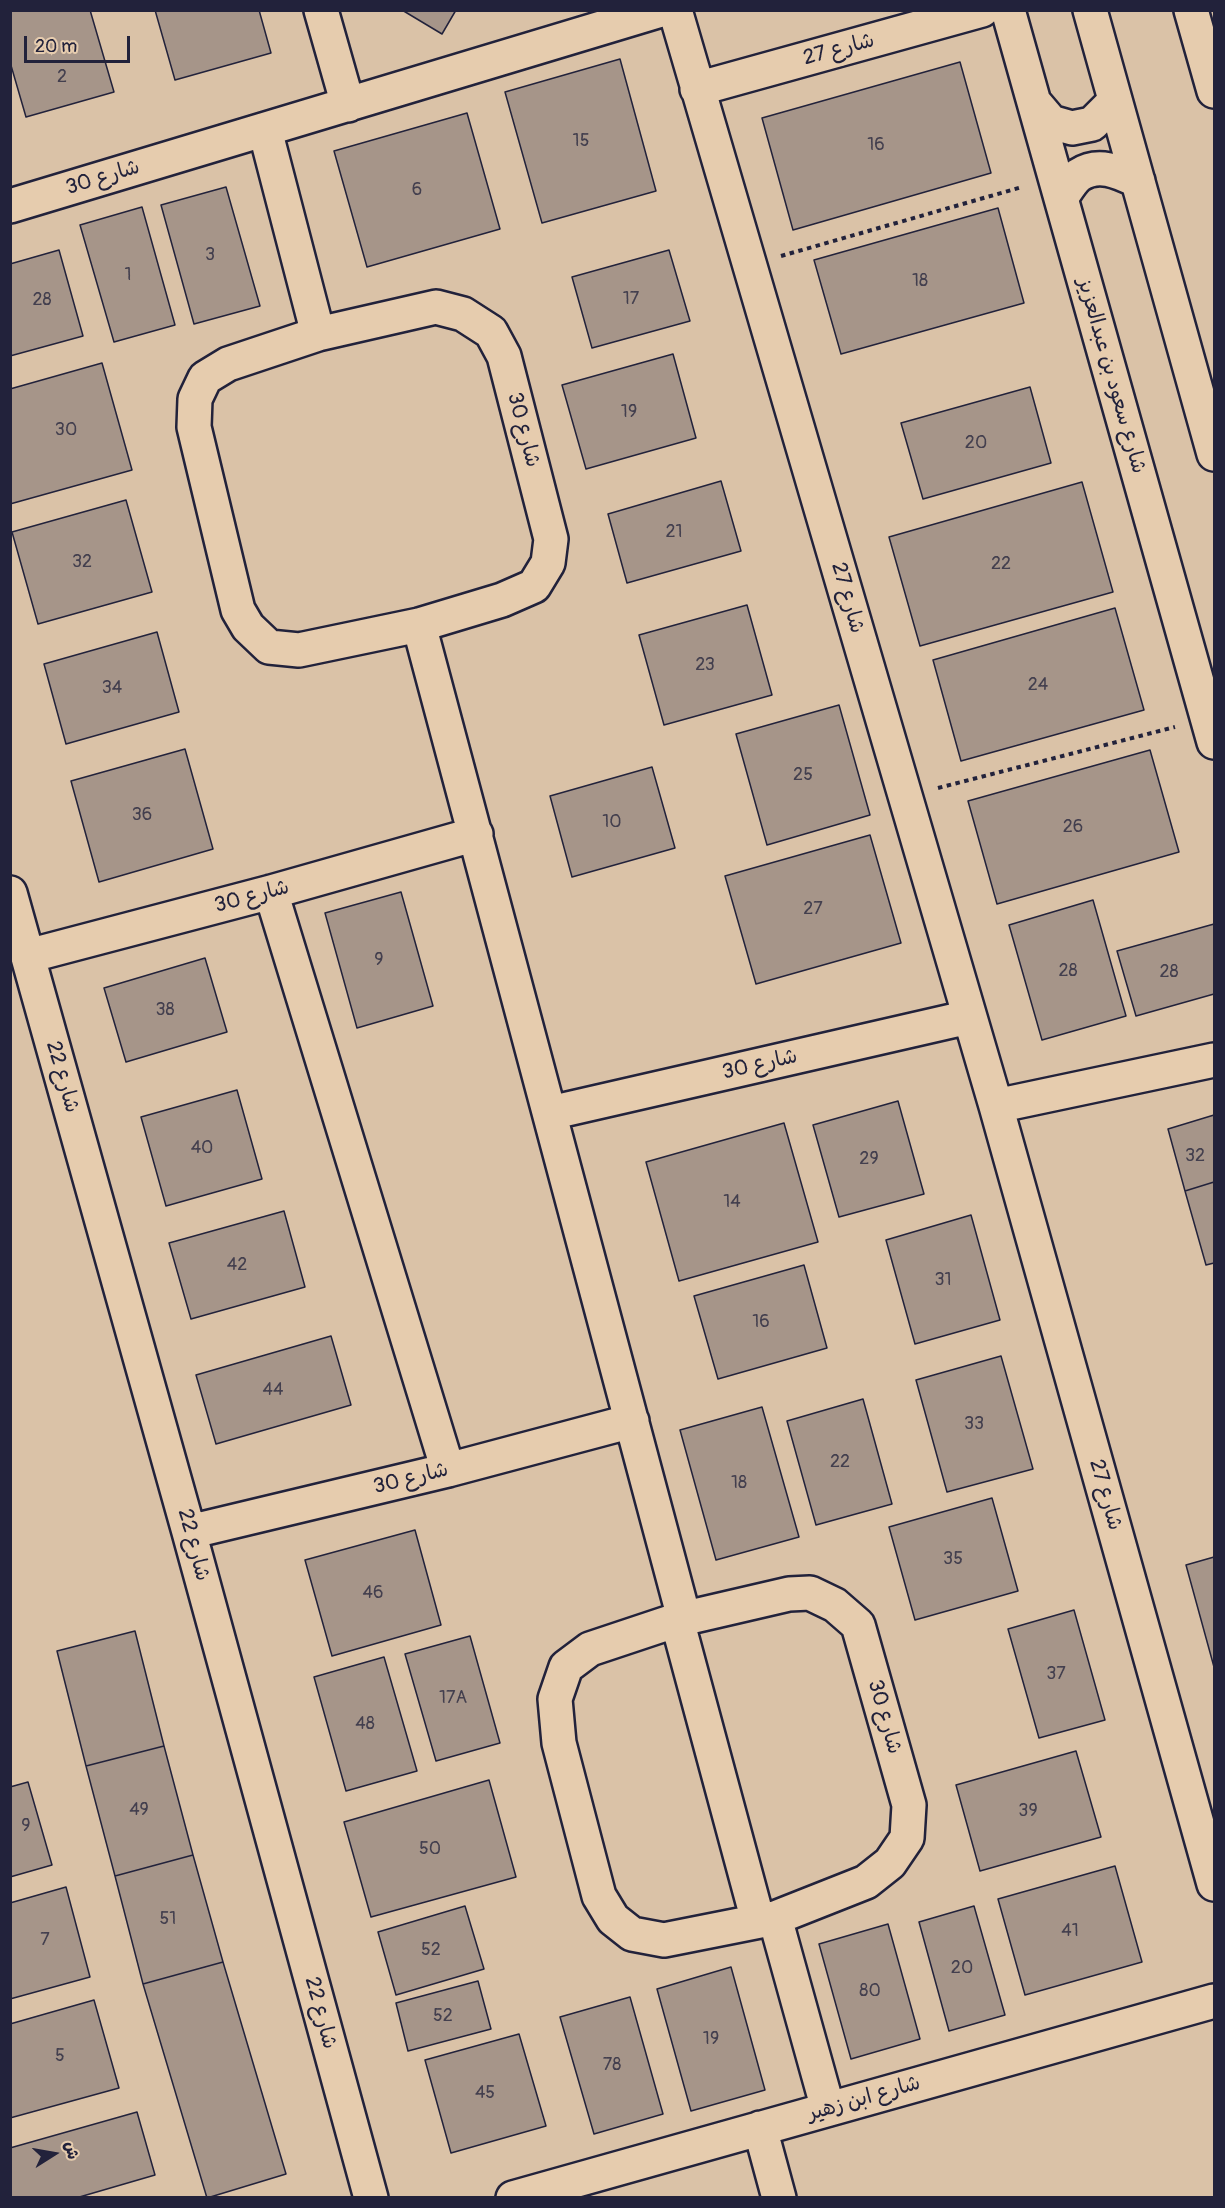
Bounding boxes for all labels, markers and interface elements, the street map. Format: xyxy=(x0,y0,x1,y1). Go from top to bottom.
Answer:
scale bar xyxy=(27,24,134,62)
street label: شارع 27 xyxy=(801,28,877,72)
text: 20 m xyxy=(35,35,77,58)
house number: 2 xyxy=(57,66,67,88)
house number: 15 xyxy=(573,130,589,152)
house number: 16 xyxy=(867,134,885,156)
street label: شارع 30 xyxy=(63,155,143,201)
house number: 6 xyxy=(412,179,422,201)
house number: 3 xyxy=(205,244,215,266)
house number: 1 xyxy=(124,264,132,286)
house number: 18 xyxy=(912,270,928,292)
street label: شارع سعود بن عبدالعزيز xyxy=(1071,275,1151,477)
house number: 17 xyxy=(623,288,639,310)
house number: 28 xyxy=(32,289,52,311)
street label: شارع 30 xyxy=(501,390,545,470)
house number: 19 xyxy=(621,401,637,423)
house number: 30 xyxy=(55,419,77,441)
house number: 20 xyxy=(965,432,987,454)
house number: 21 xyxy=(665,521,683,543)
house number: 32 xyxy=(72,551,92,573)
house number: 22 xyxy=(991,553,1011,575)
street label: شارع 27 xyxy=(825,560,869,636)
house number: 23 xyxy=(695,654,715,676)
house number: 24 xyxy=(1028,674,1048,696)
house number: 34 xyxy=(102,677,122,699)
house number: 25 xyxy=(793,764,813,786)
house number: 36 xyxy=(132,804,152,826)
house number: 10 xyxy=(602,811,622,833)
house number: 26 xyxy=(1063,816,1083,838)
street label: شارع 30 xyxy=(212,875,292,919)
house number: 27 xyxy=(803,898,823,920)
house number: 9 xyxy=(374,949,384,971)
house number: 28 xyxy=(1058,960,1078,982)
house number: 28 xyxy=(1159,961,1179,983)
house number: 38 xyxy=(155,999,175,1021)
street label: شارع 22 xyxy=(40,1038,84,1116)
street label: شارع 30 xyxy=(720,1044,800,1086)
house number: 40 xyxy=(191,1137,213,1159)
house number: 32 xyxy=(1185,1145,1205,1167)
house number: 29 xyxy=(859,1148,879,1170)
house number: 14 xyxy=(723,1191,741,1213)
house number: 42 xyxy=(227,1254,247,1276)
house number: 31 xyxy=(934,1269,952,1291)
house number: 16 xyxy=(752,1311,770,1333)
house number: 44 xyxy=(263,1379,283,1401)
house number: 33 xyxy=(964,1413,984,1435)
house number: 22 xyxy=(830,1451,850,1473)
street label: شارع 27 xyxy=(1083,1457,1127,1533)
street label: شارع 30 xyxy=(371,1458,451,1500)
house number: 18 xyxy=(731,1472,747,1494)
street label: شارع 22 xyxy=(171,1506,215,1584)
house number: 35 xyxy=(943,1548,963,1570)
house number: 46 xyxy=(363,1582,383,1604)
house number: 37 xyxy=(1046,1663,1066,1685)
street label: شارع 30 xyxy=(861,1677,907,1757)
house number: 17A xyxy=(439,1687,467,1709)
house number: 48 xyxy=(355,1713,375,1735)
house number: 49 xyxy=(129,1799,149,1821)
house number: 39 xyxy=(1018,1800,1038,1822)
house number: 9 xyxy=(21,1815,31,1837)
house number: 50 xyxy=(419,1838,441,1860)
house number: 51 xyxy=(160,1908,176,1930)
house number: 41 xyxy=(1061,1920,1079,1942)
house number: 7 xyxy=(40,1929,50,1951)
house number: 52 xyxy=(421,1939,441,1961)
house number: 20 xyxy=(951,1957,973,1979)
street label: شارع 22 xyxy=(298,1974,342,2052)
house number: 80 xyxy=(859,1980,881,2002)
house number: 52 xyxy=(433,2005,453,2027)
house number: 19 xyxy=(703,2028,719,2050)
house number: 5 xyxy=(55,2045,65,2067)
house number: 78 xyxy=(603,2054,621,2076)
street label: شارع ابن زهير xyxy=(805,2071,923,2127)
house number: 45 xyxy=(475,2082,495,2104)
north arrow xyxy=(24,2124,84,2184)
text: ش xyxy=(60,2140,83,2161)

